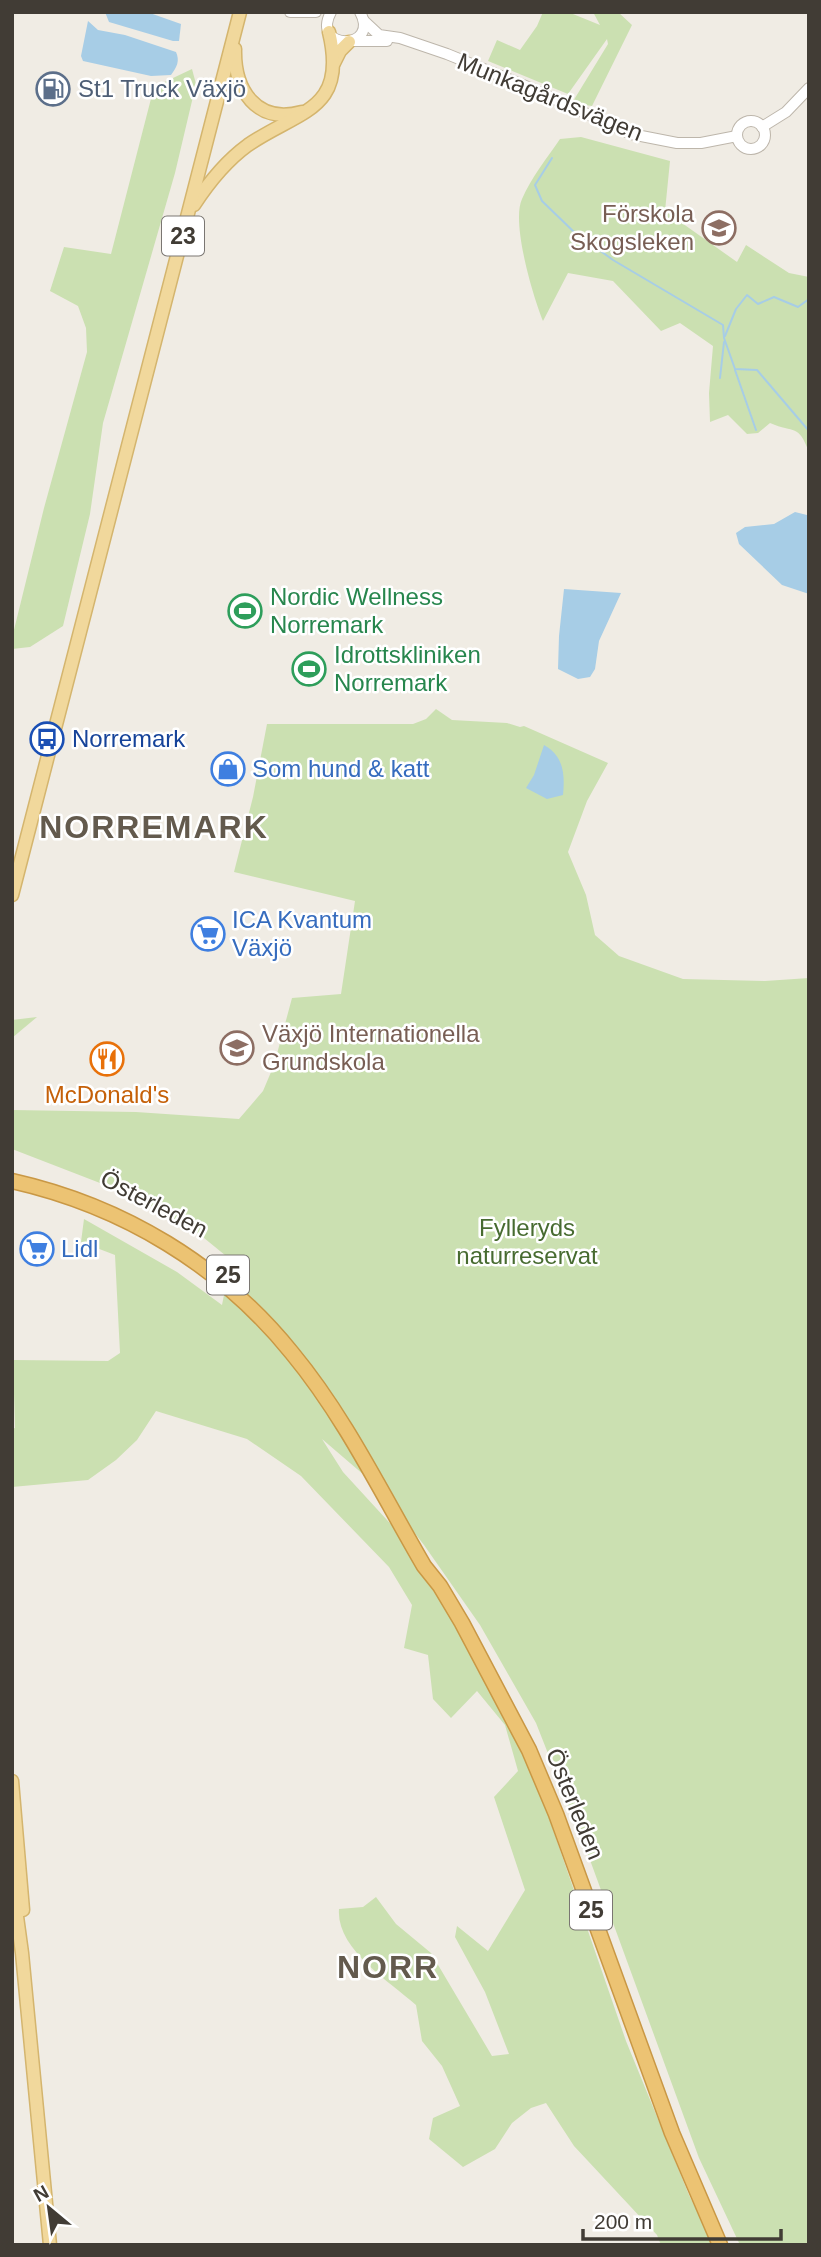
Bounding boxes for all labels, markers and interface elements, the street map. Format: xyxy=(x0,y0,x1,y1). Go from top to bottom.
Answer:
street label: Munkagårdsvägen xyxy=(454,47,647,146)
fuel station icon: St1 Truck Växjö xyxy=(34,70,72,108)
place label: St1 Truck Växjö xyxy=(78,75,246,102)
place label: Förskola Skogsleken xyxy=(570,200,695,255)
school or university icon: Förskola Skogsleken xyxy=(700,209,738,247)
road number: 23 xyxy=(162,216,204,256)
place label: Nordic Wellness Norremark xyxy=(270,583,443,638)
sports icon: Nordic Wellness Norremark xyxy=(226,592,264,630)
place label: Idrottskliniken Norremark xyxy=(334,641,481,696)
sports icon: Idrottskliniken Norremark xyxy=(290,650,328,688)
bus stop icon: Norremark xyxy=(28,720,66,758)
place label: Norremark xyxy=(72,725,186,752)
shop icon: Som hund & katt xyxy=(209,750,247,788)
place label: Som hund & katt xyxy=(252,755,430,782)
district label: NORREMARK xyxy=(39,809,269,845)
place label: ICA Kvantum Växjö xyxy=(232,906,372,961)
supermarket icon: ICA Kvantum Växjö xyxy=(189,915,227,953)
place label: Växjö Internationella Grundskola xyxy=(262,1020,480,1075)
school or university icon: Växjö Internationella Grundskola xyxy=(218,1029,256,1067)
restaurant icon: McDonald's xyxy=(88,1040,126,1078)
place label: McDonald's xyxy=(45,1081,169,1108)
street label: Österleden xyxy=(96,1164,212,1243)
park label: Fylleryds naturreservat xyxy=(456,1214,598,1269)
supermarket icon: Lidl xyxy=(18,1230,56,1268)
place label: Lidl xyxy=(61,1235,98,1262)
road number: 25 xyxy=(207,1256,249,1294)
street label: Österleden xyxy=(541,1744,610,1863)
road number: 25 xyxy=(570,1890,612,1929)
district label: NORR xyxy=(337,1949,439,1985)
north arrow xyxy=(14,2173,84,2243)
text: N xyxy=(30,2181,52,2206)
scale bar xyxy=(583,2198,781,2242)
text: 200 m xyxy=(594,2210,652,2233)

